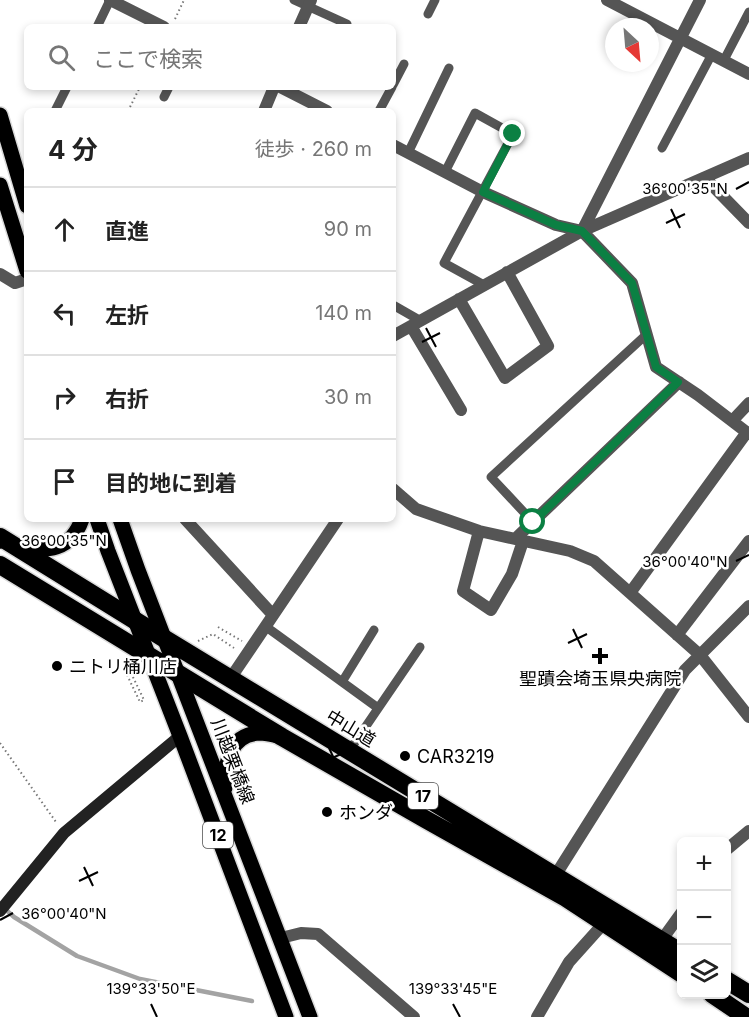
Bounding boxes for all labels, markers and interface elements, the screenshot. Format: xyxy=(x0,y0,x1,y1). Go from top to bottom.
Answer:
north arrow xyxy=(605,18,659,72)
search box xyxy=(24,24,396,90)
icon: search xyxy=(45,41,78,74)
text: ここで検索 xyxy=(93,46,203,72)
route end xyxy=(499,120,525,146)
text: 4 分 xyxy=(48,134,98,165)
text: 徒歩 · 260 m xyxy=(255,137,372,161)
text: 36°00'35"N xyxy=(642,179,728,198)
icon: ahead xyxy=(48,213,81,246)
text: 90 m xyxy=(324,217,372,241)
text: 直進 xyxy=(105,218,149,244)
icon: left xyxy=(48,297,81,330)
text: 140 m xyxy=(315,301,372,325)
text: 左折 xyxy=(105,302,149,328)
icon: right xyxy=(48,381,81,414)
text: 30 m xyxy=(324,385,372,409)
text: 右折 xyxy=(105,386,149,412)
icon: arrive xyxy=(48,465,81,498)
text: 目的地に到着 xyxy=(105,470,237,496)
route start xyxy=(519,508,545,534)
text: 36°00'35"N xyxy=(21,531,107,550)
text: 36°00'40"N xyxy=(642,552,728,571)
marker: 聖蹟会埼玉県央病院 xyxy=(591,647,609,665)
place label: ニトリ桶川店 xyxy=(69,656,177,677)
marker: ニトリ桶川店 xyxy=(50,659,64,673)
place label: 聖蹟会埼玉県央病院 xyxy=(519,668,681,689)
street label: 中山道 xyxy=(322,705,380,751)
street label: 川越栗橋線 xyxy=(207,715,259,807)
place label: CAR3219 xyxy=(417,746,494,767)
marker: CAR3219 xyxy=(398,749,412,763)
road number: 17 xyxy=(408,783,438,809)
place label: ホンダ xyxy=(339,802,393,823)
marker: ホンダ xyxy=(320,805,334,819)
road number: 12 xyxy=(203,822,233,848)
map controls xyxy=(677,837,731,999)
button: + xyxy=(677,837,731,891)
button: − xyxy=(677,891,731,945)
text: 36°00'40"N xyxy=(21,904,107,923)
button: layers xyxy=(677,945,731,999)
text: 139°33'50"E xyxy=(106,979,196,998)
text: 139°33'45"E xyxy=(409,979,497,998)

